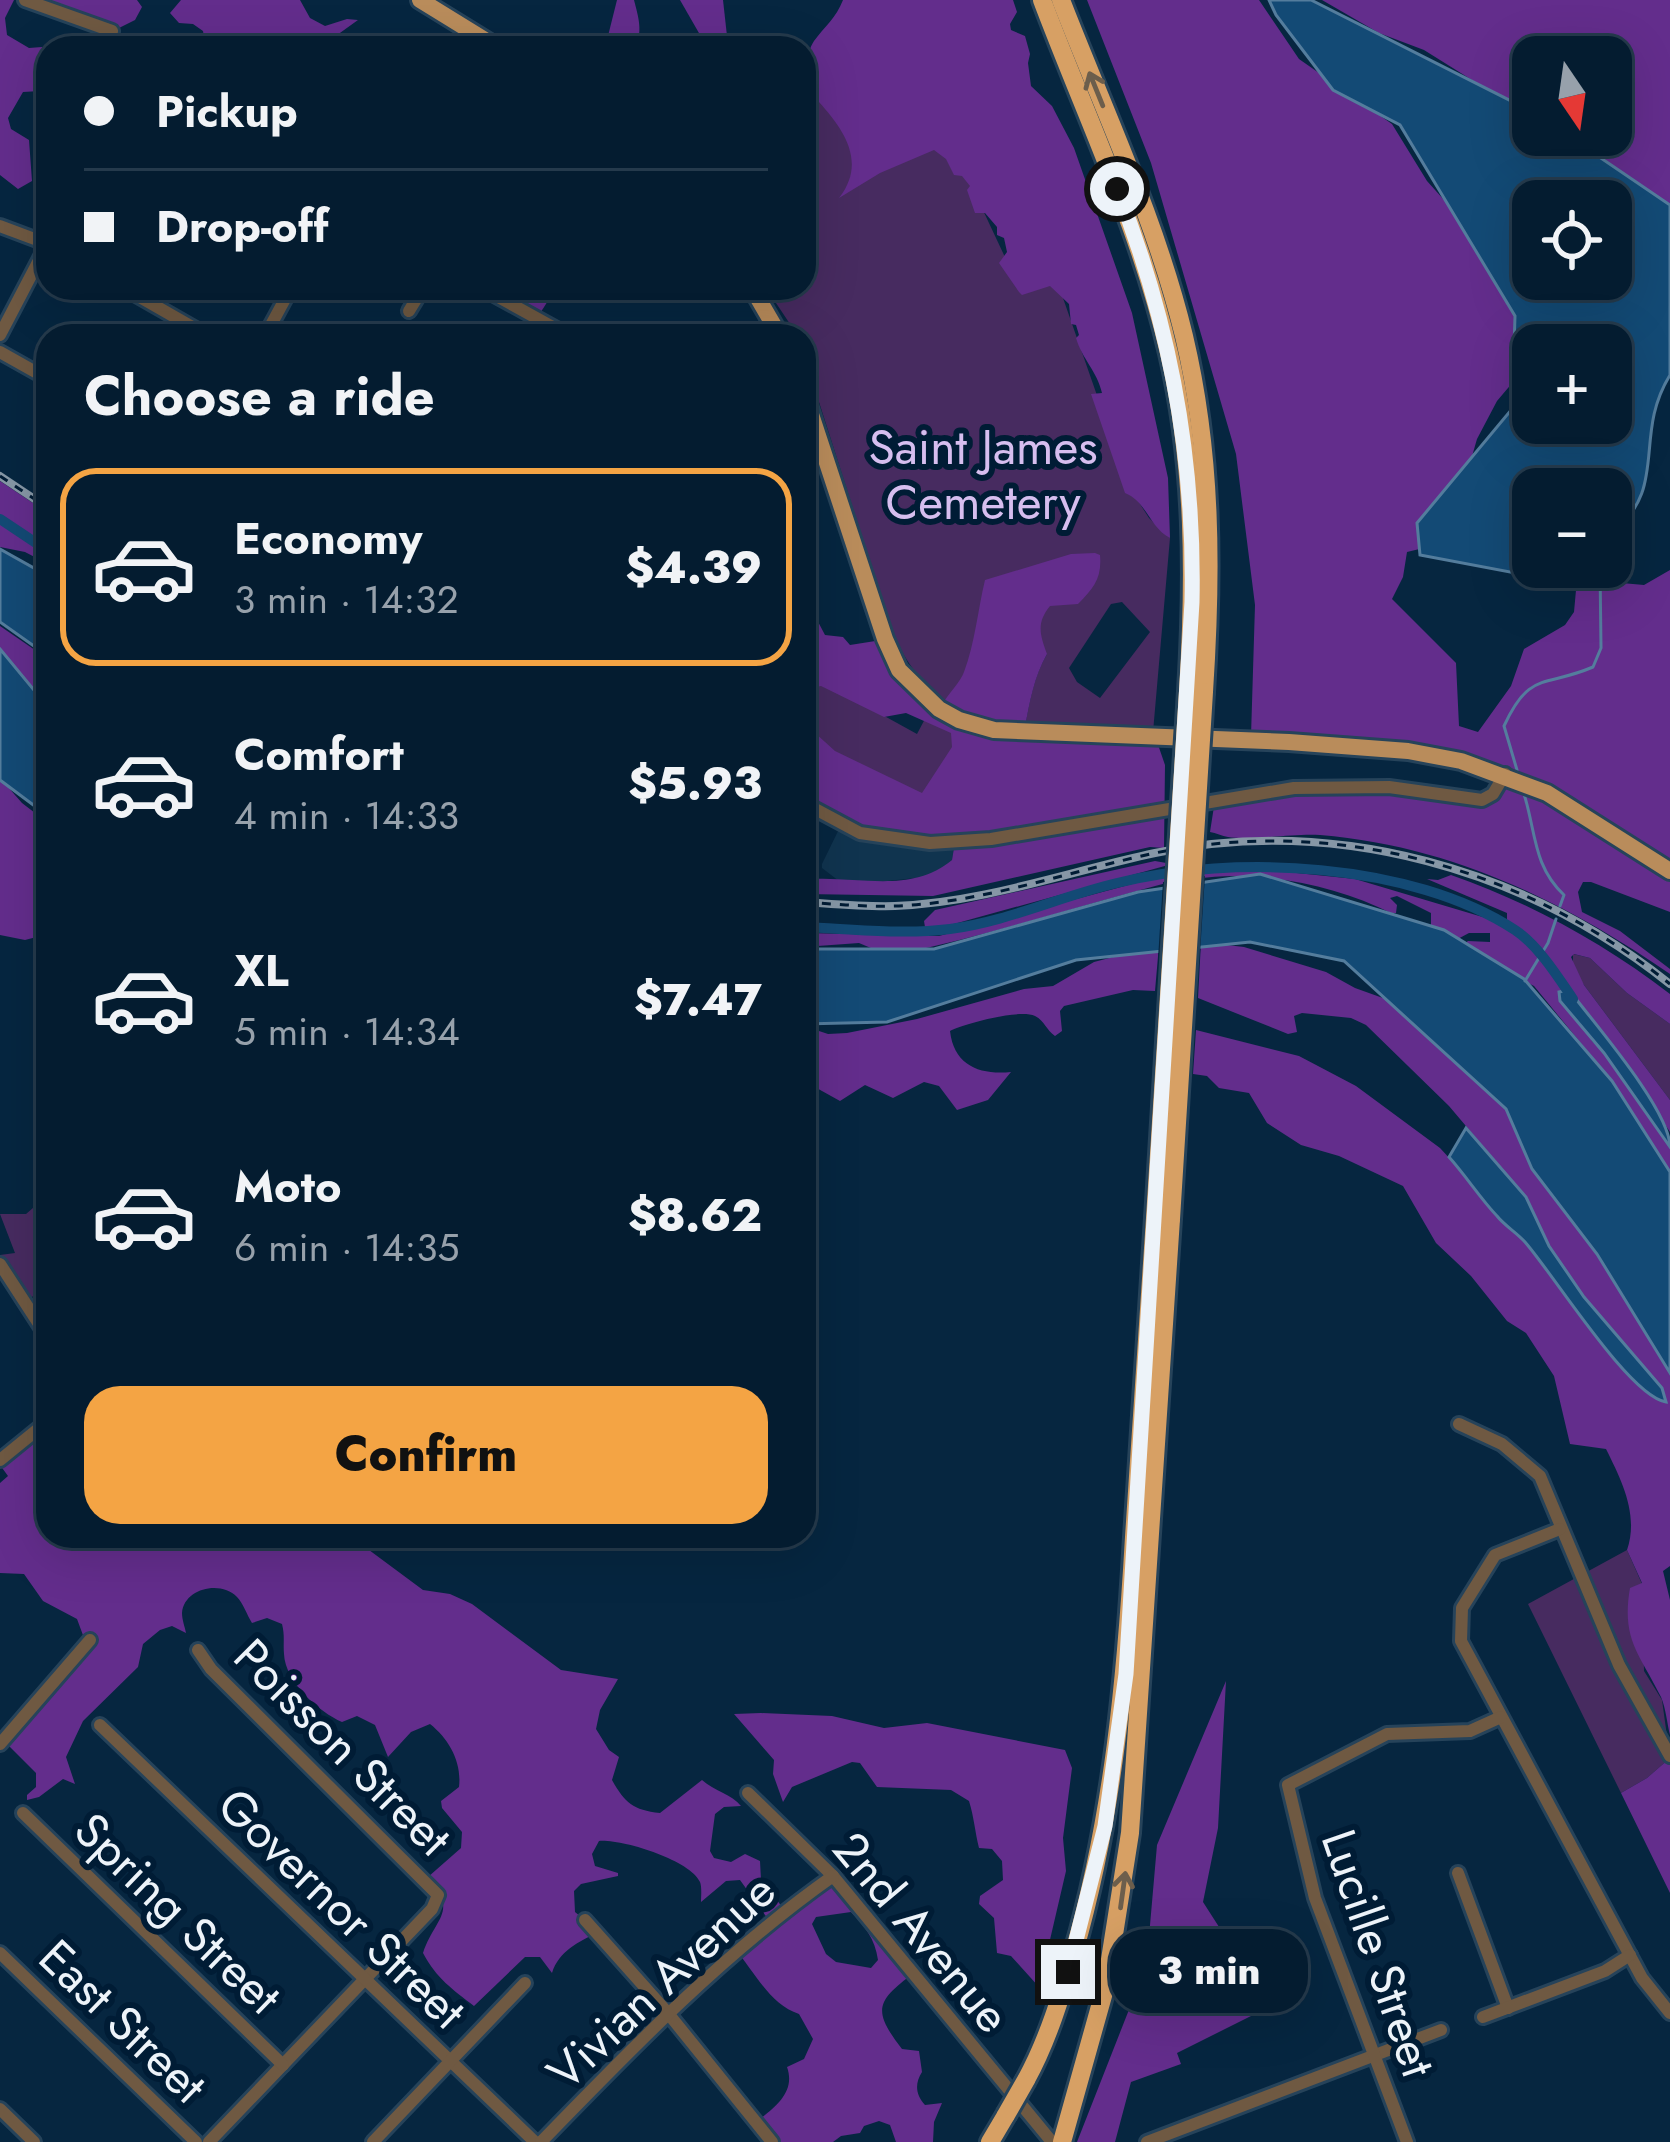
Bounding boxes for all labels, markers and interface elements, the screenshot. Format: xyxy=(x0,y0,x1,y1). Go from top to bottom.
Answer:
north arrow xyxy=(1512,36,1632,156)
map controls xyxy=(1512,36,1632,588)
one-way arrow xyxy=(1083,71,1105,108)
text: Pickup xyxy=(156,79,298,144)
route start xyxy=(1090,162,1144,216)
button: locate xyxy=(1512,180,1632,300)
text: Drop-off xyxy=(156,194,329,259)
button: + xyxy=(1512,324,1632,444)
text: Choose a ride xyxy=(84,357,435,435)
park label: Saint James Cemetery xyxy=(868,413,1098,537)
button: − xyxy=(1512,468,1632,588)
text: Economy xyxy=(234,506,422,571)
icon: car xyxy=(90,513,198,621)
text: $4.39 xyxy=(625,535,762,600)
text: 3 min · 14:32 xyxy=(234,571,459,628)
text: Comfort xyxy=(234,722,404,787)
icon: car xyxy=(90,729,198,837)
text: $5.93 xyxy=(628,751,762,816)
text: 4 min · 14:33 xyxy=(234,787,459,844)
text: XL xyxy=(234,938,289,1003)
icon: car xyxy=(90,945,198,1053)
text: $7.47 xyxy=(634,967,762,1032)
text: 5 min · 14:34 xyxy=(234,1003,460,1060)
text: Moto xyxy=(234,1154,342,1219)
icon: car xyxy=(90,1161,198,1269)
text: $8.62 xyxy=(628,1183,762,1248)
text: 6 min · 14:35 xyxy=(234,1219,460,1276)
button: Confirm xyxy=(84,1386,768,1524)
street label: Poisson Street xyxy=(218,1623,467,1872)
street label: Governor Street xyxy=(202,1772,481,2045)
street label: Spring Street xyxy=(59,1797,297,2030)
street label: 2nd Avenue xyxy=(817,1817,1026,2048)
street label: Lucille Street xyxy=(1304,1820,1453,2086)
street label: Vivian Avenue xyxy=(532,1857,791,2105)
one-way arrow xyxy=(1112,1871,1135,1910)
street label: East Street xyxy=(23,1924,222,2119)
callout: 3 min xyxy=(1110,1930,1308,2014)
text: 3 min xyxy=(1157,1942,1261,1999)
route end xyxy=(1041,1945,1095,1999)

